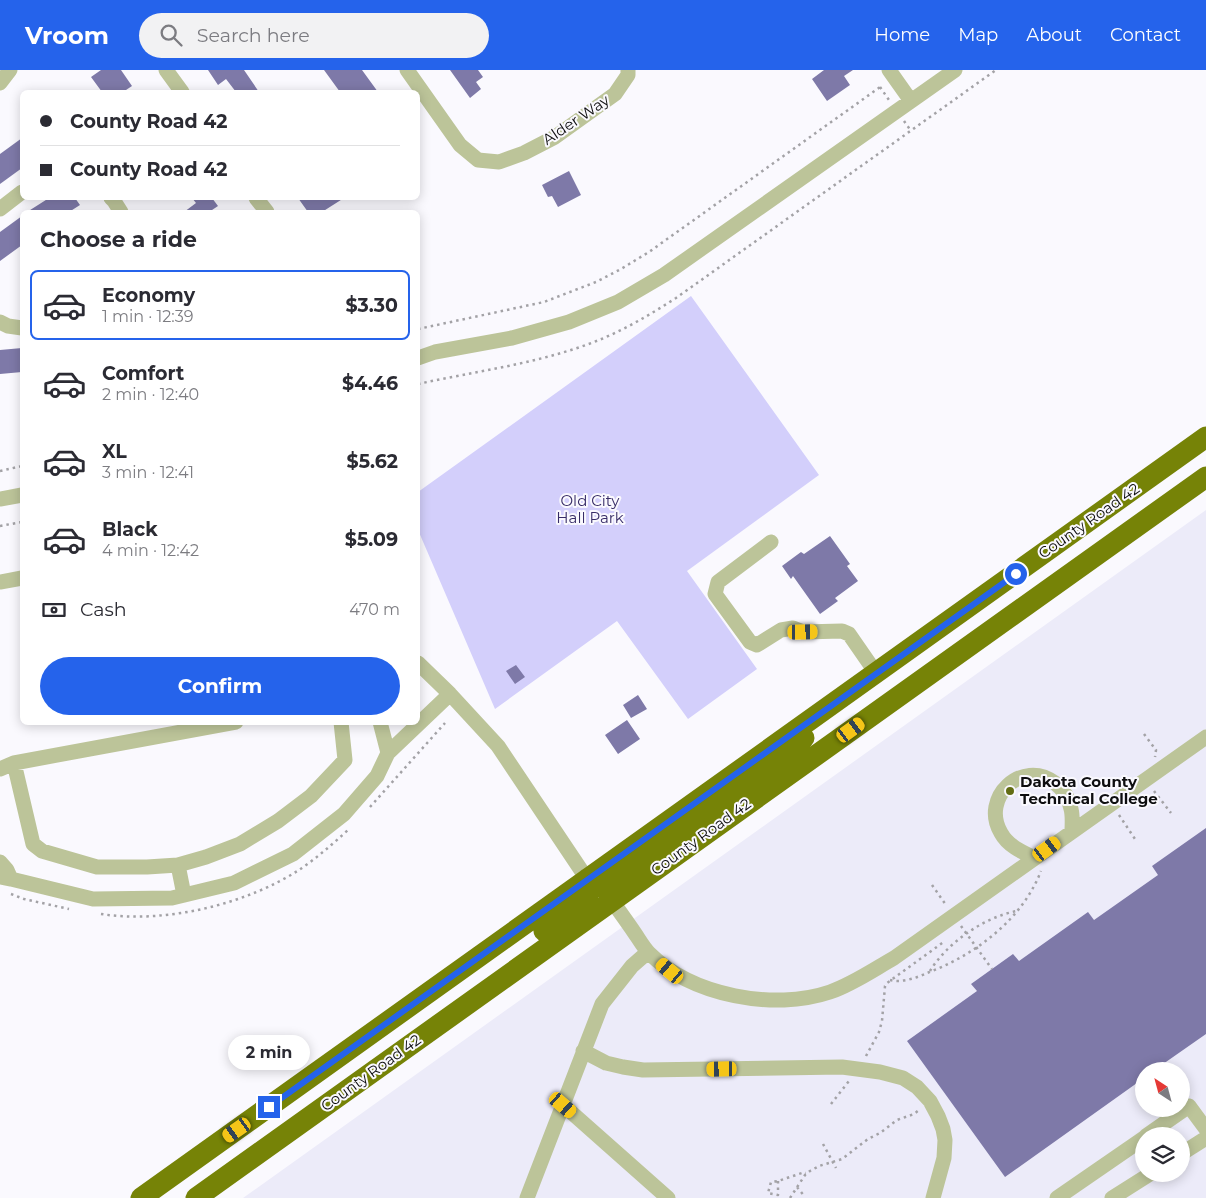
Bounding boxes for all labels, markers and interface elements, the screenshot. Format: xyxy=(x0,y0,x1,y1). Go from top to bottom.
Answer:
search box xyxy=(139,13,489,58)
text: Vroom xyxy=(25,21,109,50)
icon: search xyxy=(157,21,185,49)
text: Search here xyxy=(197,24,310,47)
text: Home xyxy=(874,24,930,46)
text: Map xyxy=(958,24,998,46)
text: About xyxy=(1026,24,1082,46)
text: Contact xyxy=(1110,24,1181,46)
street label: Alder Way xyxy=(539,90,613,149)
text: County Road 42 xyxy=(70,110,227,133)
text: County Road 42 xyxy=(70,158,227,181)
text: Choose a ride xyxy=(40,226,197,253)
icon: car xyxy=(42,283,87,328)
text: Economy xyxy=(102,284,195,307)
text: $3.30 xyxy=(345,294,398,317)
text: 1 min · 12:39 xyxy=(102,307,194,326)
icon: car xyxy=(42,361,87,406)
text: Comfort xyxy=(102,362,184,385)
text: $4.46 xyxy=(342,372,398,395)
text: 2 min · 12:40 xyxy=(102,385,199,404)
icon: car xyxy=(42,439,87,484)
text: XL xyxy=(102,440,127,463)
text: $5.62 xyxy=(347,450,398,473)
text: 3 min · 12:41 xyxy=(102,463,194,482)
street label: County Road 42 xyxy=(1034,479,1143,563)
park label: Old City Hall Park xyxy=(556,491,624,527)
icon: car xyxy=(42,517,87,562)
text: Black xyxy=(102,518,158,541)
text: $5.09 xyxy=(345,528,398,551)
text: 4 min · 12:42 xyxy=(102,541,199,560)
route start xyxy=(1005,563,1027,585)
icon: cash xyxy=(40,596,68,624)
text: Cash xyxy=(80,598,127,621)
text: 470 m xyxy=(349,600,400,619)
car xyxy=(787,624,818,640)
button: Confirm xyxy=(40,657,400,715)
car xyxy=(834,715,867,745)
place label: Dakota County Technical College xyxy=(1020,772,1158,808)
marker: Dakota County Technical College xyxy=(1004,785,1016,797)
street label: County Road 42 xyxy=(647,794,754,879)
car xyxy=(1030,834,1063,864)
car xyxy=(653,956,686,986)
street label: County Road 42 xyxy=(317,1030,424,1115)
callout: 2 min xyxy=(228,1034,310,1070)
text: 2 min xyxy=(246,1043,292,1062)
car xyxy=(706,1061,737,1077)
north arrow xyxy=(1135,1062,1190,1118)
map controls xyxy=(1135,1062,1190,1182)
car xyxy=(546,1089,579,1121)
route end xyxy=(258,1096,280,1118)
car xyxy=(220,1115,253,1145)
button: layers xyxy=(1135,1127,1190,1182)

